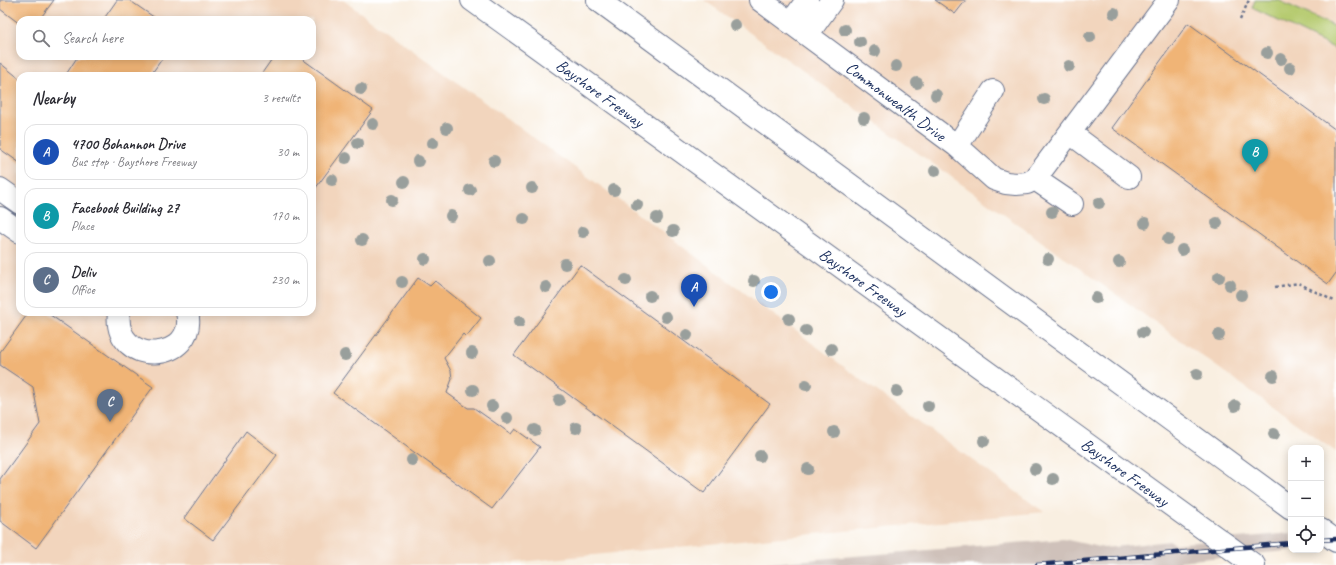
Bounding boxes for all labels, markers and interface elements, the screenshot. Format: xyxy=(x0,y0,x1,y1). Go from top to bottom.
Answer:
search box xyxy=(16,16,316,60)
icon: search xyxy=(30,27,52,49)
text: Search here xyxy=(62,29,123,48)
street label: Bayshore Freeway xyxy=(552,55,649,133)
street label: Commonwealth Drive xyxy=(841,57,951,147)
text: Nearby xyxy=(32,88,75,109)
text: 3 results xyxy=(262,90,300,106)
text: 4700 Bohannon Drive xyxy=(71,135,185,154)
pin: B xyxy=(1242,139,1268,172)
text: A xyxy=(43,144,49,160)
text: 30 m xyxy=(277,144,299,160)
text: Bus stop · Bayshore Freeway xyxy=(71,154,196,170)
text: Facebook Building 27 xyxy=(71,199,179,218)
text: B xyxy=(43,208,49,224)
text: 170 m xyxy=(271,208,299,224)
text: Place xyxy=(71,218,94,234)
street label: Bayshore Freeway xyxy=(815,244,912,322)
text: Deliv xyxy=(71,263,96,282)
text: C xyxy=(43,272,49,288)
text: 230 m xyxy=(271,272,299,288)
pin: A xyxy=(681,274,707,307)
text: Office xyxy=(71,282,95,298)
your location xyxy=(761,282,781,302)
pin: C xyxy=(97,389,123,422)
street label: Bayshore Freeway xyxy=(1077,434,1174,512)
map controls xyxy=(1288,445,1324,553)
button: + xyxy=(1288,445,1324,481)
button: − xyxy=(1288,481,1324,517)
button: locate xyxy=(1288,517,1324,553)

